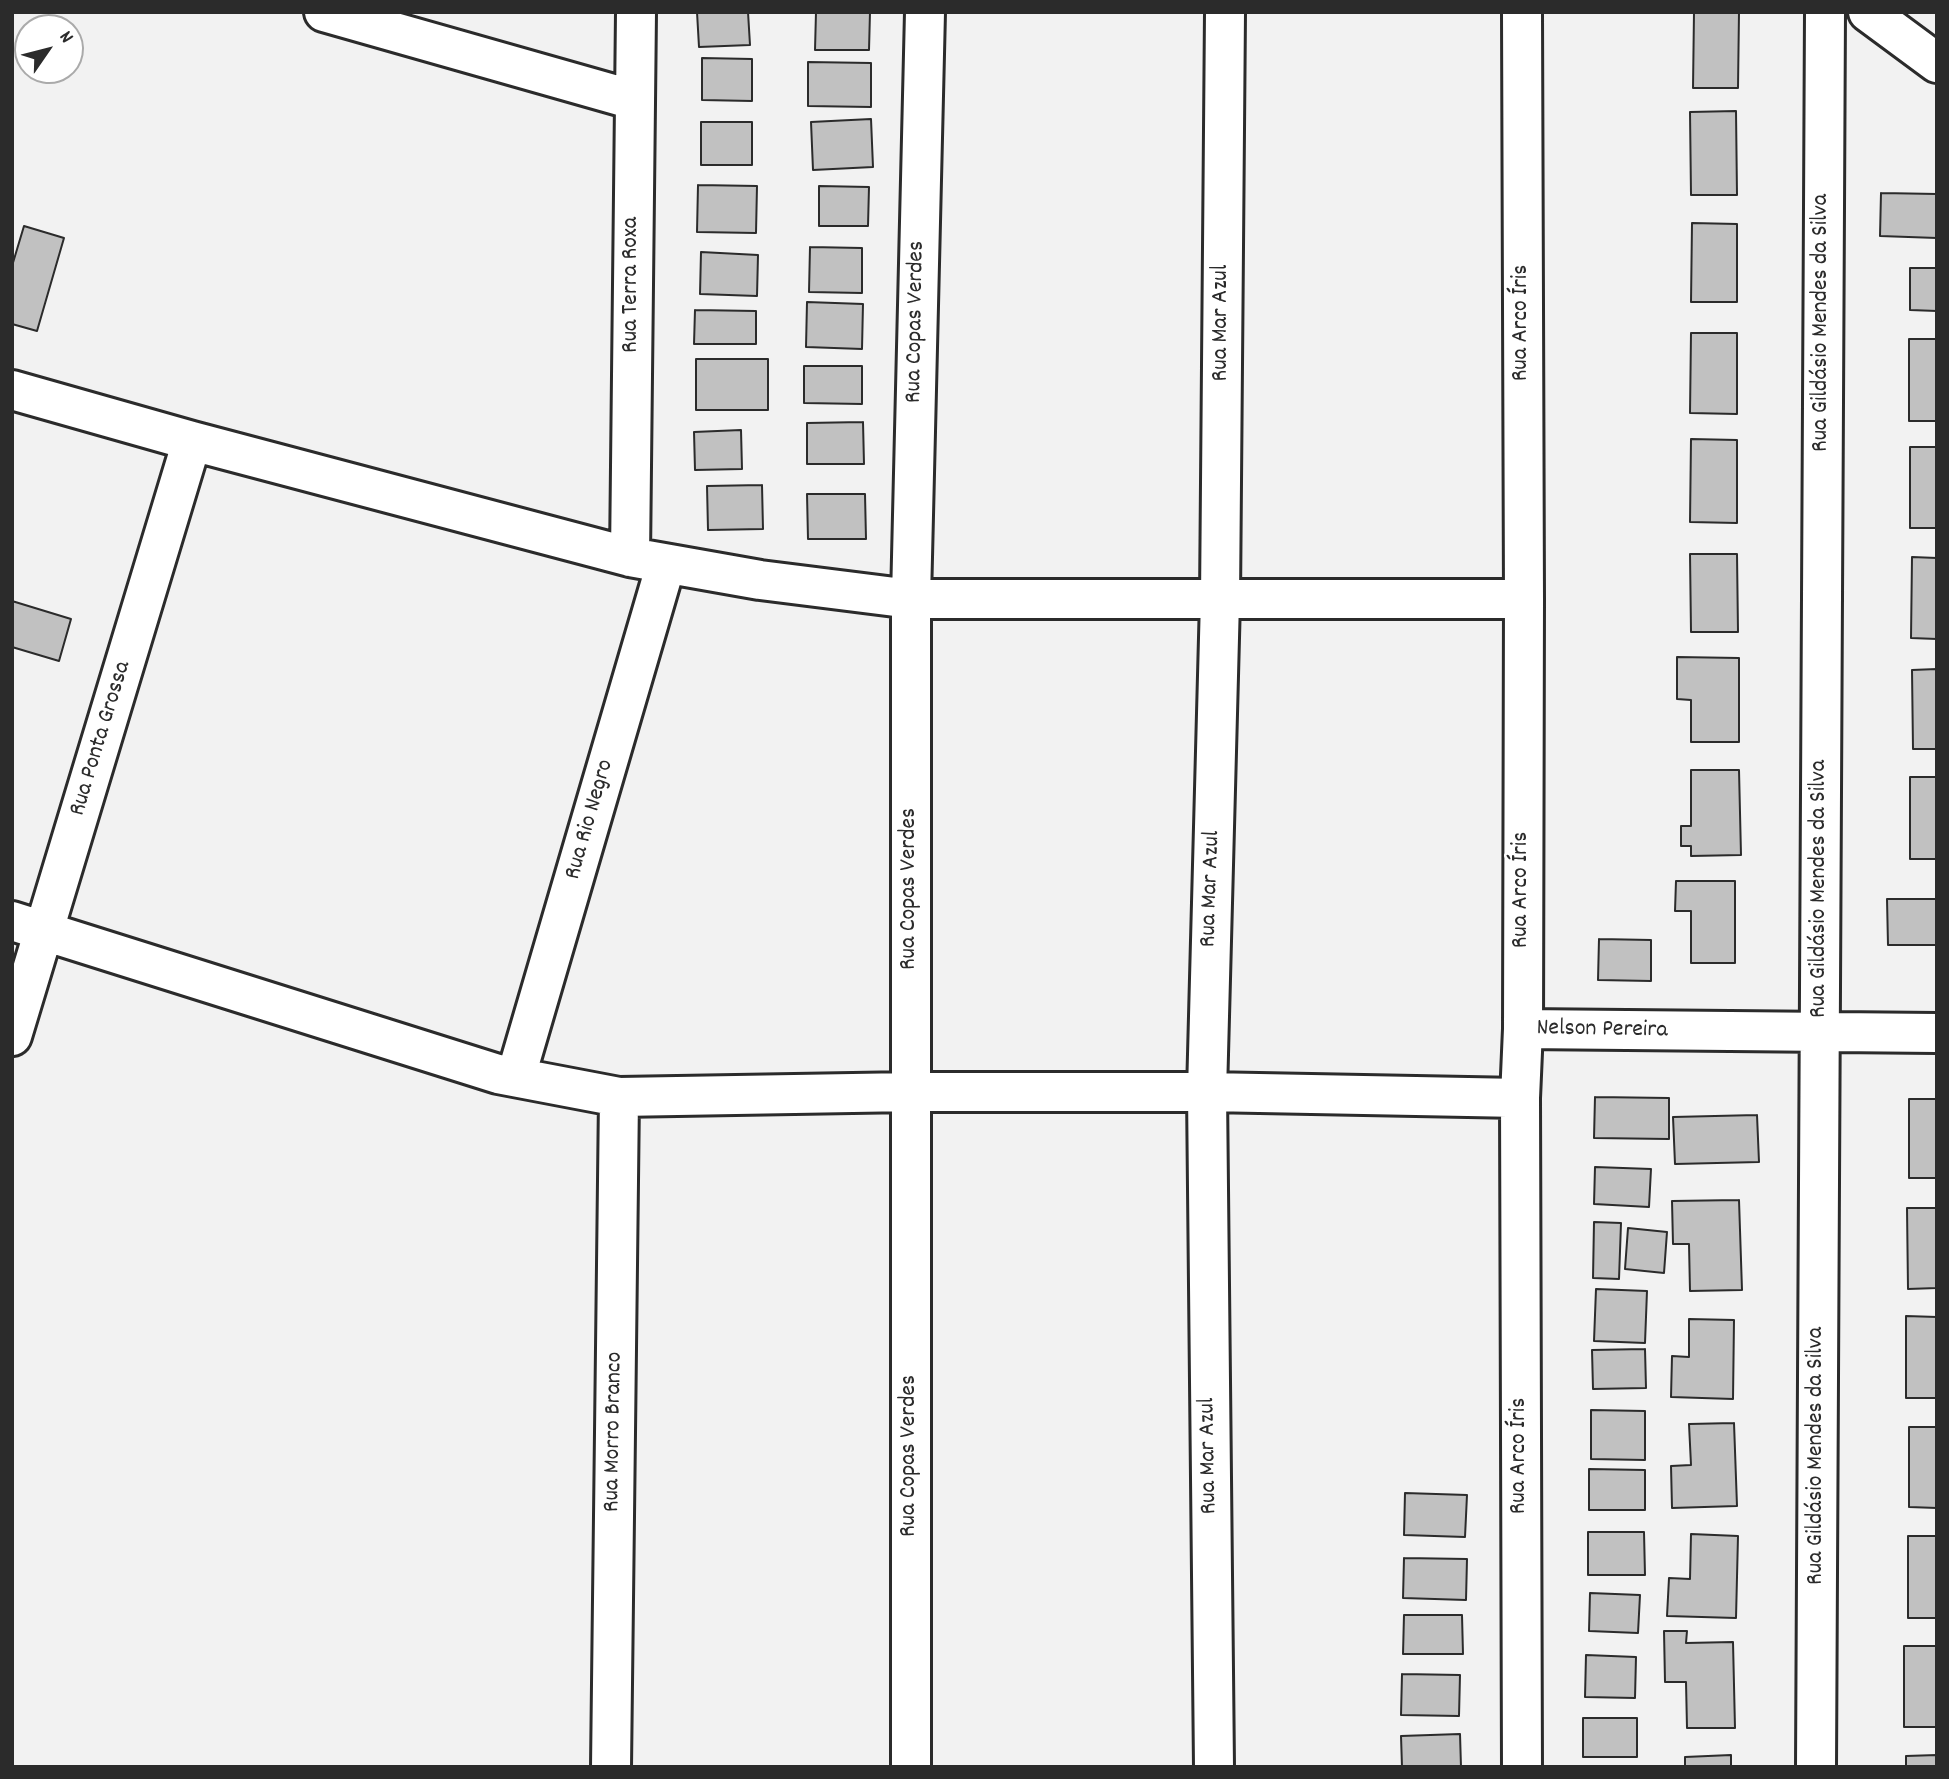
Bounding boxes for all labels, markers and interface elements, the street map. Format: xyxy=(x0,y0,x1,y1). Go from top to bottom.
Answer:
north arrow xyxy=(14,14,84,84)
text: N xyxy=(51,26,79,49)
street label: Rua Gildásio Mendes da Silva xyxy=(1809,194,1837,452)
street label: Rua Terra Roxa xyxy=(619,217,647,353)
street label: Rua Copas Verdes xyxy=(901,241,933,403)
street label: Rua Mar Azul xyxy=(1209,265,1237,381)
street label: Rua Arco Íris xyxy=(1509,265,1537,381)
street label: Rua Ponta Grossa xyxy=(65,658,139,820)
street label: Rua Rio Negro xyxy=(560,757,622,883)
street label: Rua Gildásio Mendes da Silva xyxy=(1807,760,1835,1018)
street label: Rua Copas Verdes xyxy=(897,808,925,970)
street label: Rua Mar Azul xyxy=(1196,830,1228,948)
street label: Rua Arco Íris xyxy=(1509,832,1537,948)
street label: Nelson Pereira xyxy=(1536,1015,1668,1047)
street label: Rua Gildásio Mendes da Silva xyxy=(1804,1327,1832,1585)
street label: Rua Morro Branco xyxy=(599,1352,631,1512)
street label: Rua Copas Verdes xyxy=(897,1375,925,1537)
street label: Rua Mar Azul xyxy=(1195,1397,1225,1515)
street label: Rua Arco Íris xyxy=(1507,1398,1535,1514)

